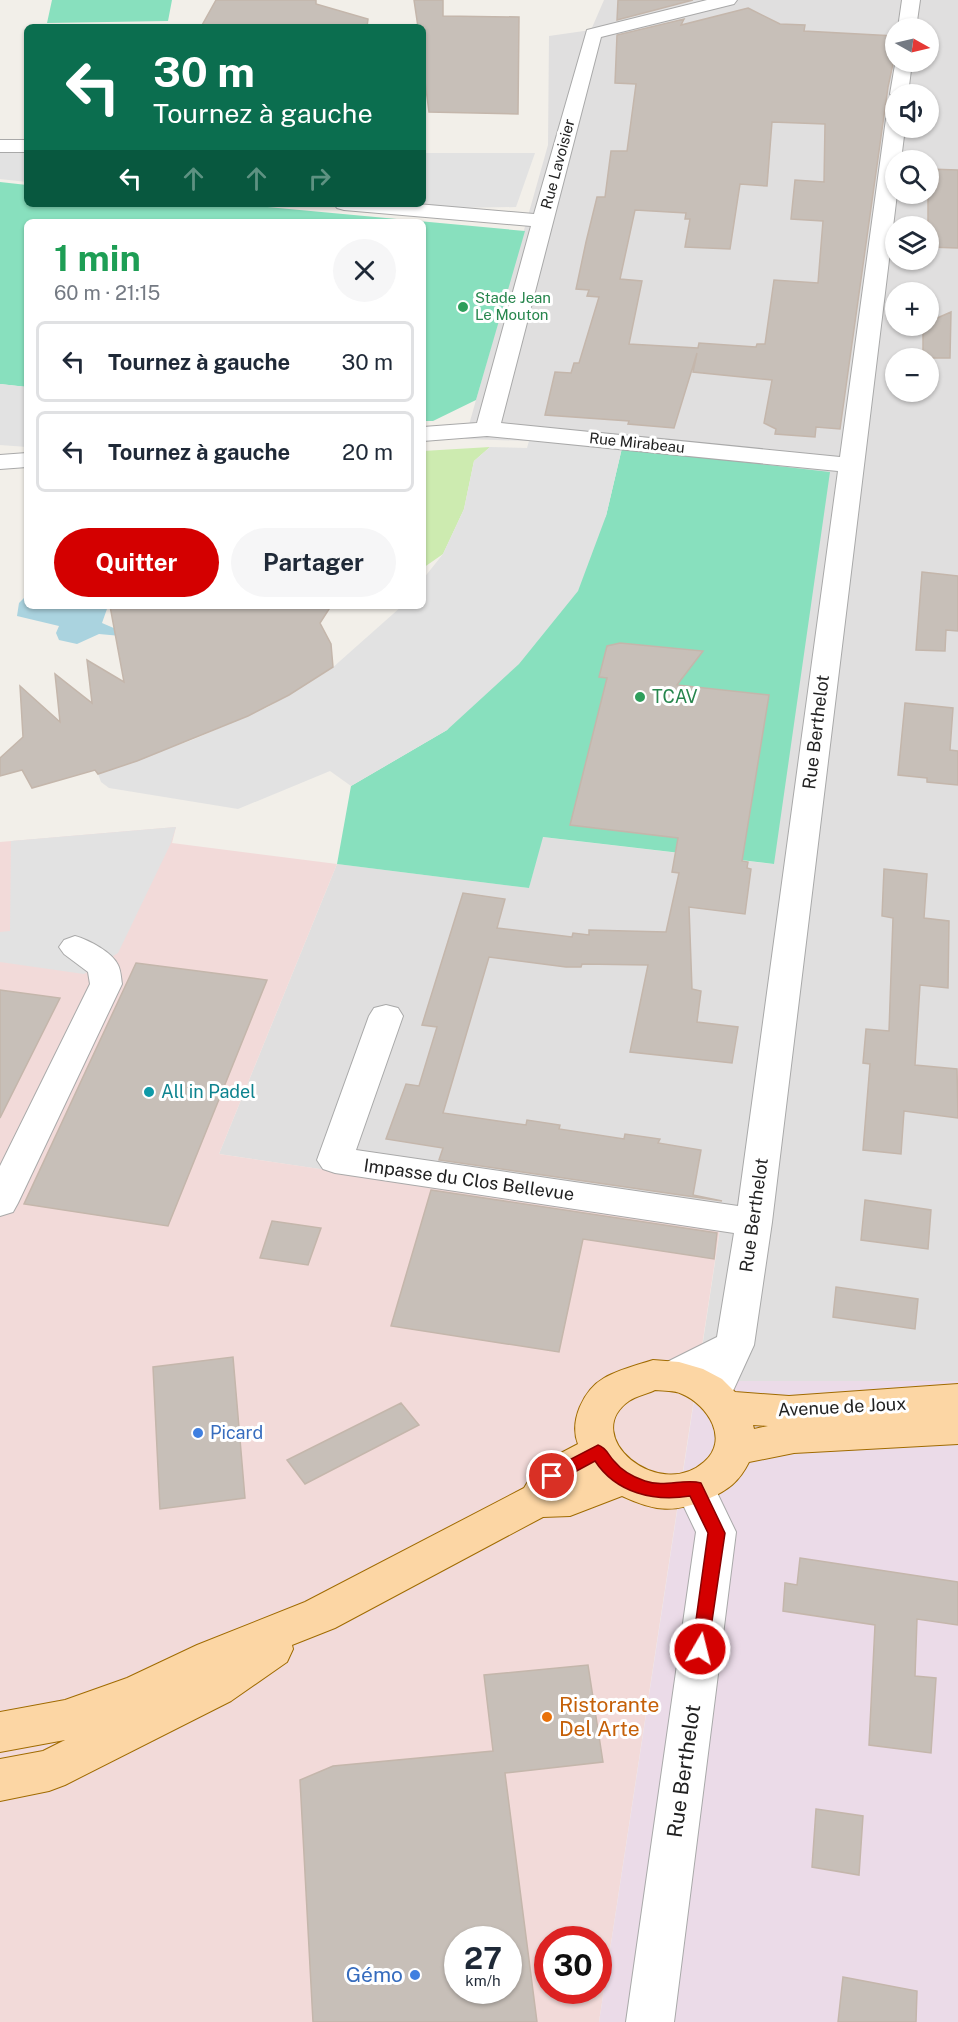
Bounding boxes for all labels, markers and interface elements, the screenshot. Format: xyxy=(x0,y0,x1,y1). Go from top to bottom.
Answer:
north arrow xyxy=(885,18,939,72)
map controls xyxy=(885,18,939,402)
text: 30 m xyxy=(153,47,255,96)
icon: left xyxy=(54,48,132,126)
button: sound xyxy=(885,84,939,138)
text: Tournez à gauche xyxy=(153,97,373,129)
street label: Rue Lavoisier xyxy=(537,117,578,211)
button: search xyxy=(885,150,939,204)
icon: left xyxy=(114,162,147,195)
icon: ahead xyxy=(177,162,210,195)
icon: ahead xyxy=(240,162,273,195)
icon: right xyxy=(303,162,336,195)
button: layers xyxy=(885,216,939,270)
text: 1 min xyxy=(54,237,141,279)
button: close xyxy=(333,239,396,302)
text: 60 m · 21:15 xyxy=(54,281,160,305)
button: + xyxy=(885,282,939,336)
place label: Stade Jean Le Mouton xyxy=(475,289,551,323)
marker: Stade Jean Le Mouton xyxy=(456,300,470,314)
icon: left xyxy=(57,345,90,378)
button: − xyxy=(885,348,939,402)
text: Tournez à gauche xyxy=(108,349,290,375)
text: 30 m xyxy=(341,349,393,375)
street label: Rue Mirabeau xyxy=(588,429,686,456)
icon: left xyxy=(57,435,90,468)
text: Tournez à gauche xyxy=(108,439,290,465)
text: 20 m xyxy=(342,439,393,465)
button: Quitter xyxy=(54,528,219,597)
button: Partager xyxy=(231,528,396,597)
street label: Rue Berthelot xyxy=(798,673,833,790)
place label: TCAV xyxy=(652,686,698,707)
marker: TCAV xyxy=(633,690,647,704)
place label: All in Padel xyxy=(161,1081,256,1102)
marker: All in Padel xyxy=(142,1085,156,1099)
street label: Impasse du Clos Bellevue xyxy=(363,1154,576,1205)
street label: Rue Berthelot xyxy=(735,1156,772,1274)
street label: Avenue de Joux xyxy=(777,1393,907,1420)
place label: Picard xyxy=(210,1422,263,1443)
marker: Picard xyxy=(191,1426,205,1440)
pin xyxy=(526,1450,577,1501)
icon: arrive xyxy=(535,1459,568,1492)
position arrow xyxy=(668,1617,732,1681)
place label: Ristorante Del Arte xyxy=(559,1692,659,1741)
street label: Rue Berthelot xyxy=(662,1703,705,1839)
marker: Ristorante Del Arte xyxy=(540,1710,554,1724)
speed limit sign: 30 xyxy=(534,1926,612,2004)
text: 27 xyxy=(464,1940,502,1976)
place label: Gémo xyxy=(346,1962,403,1987)
marker: Gémo xyxy=(408,1968,422,1982)
text: km/h xyxy=(465,1972,501,1989)

